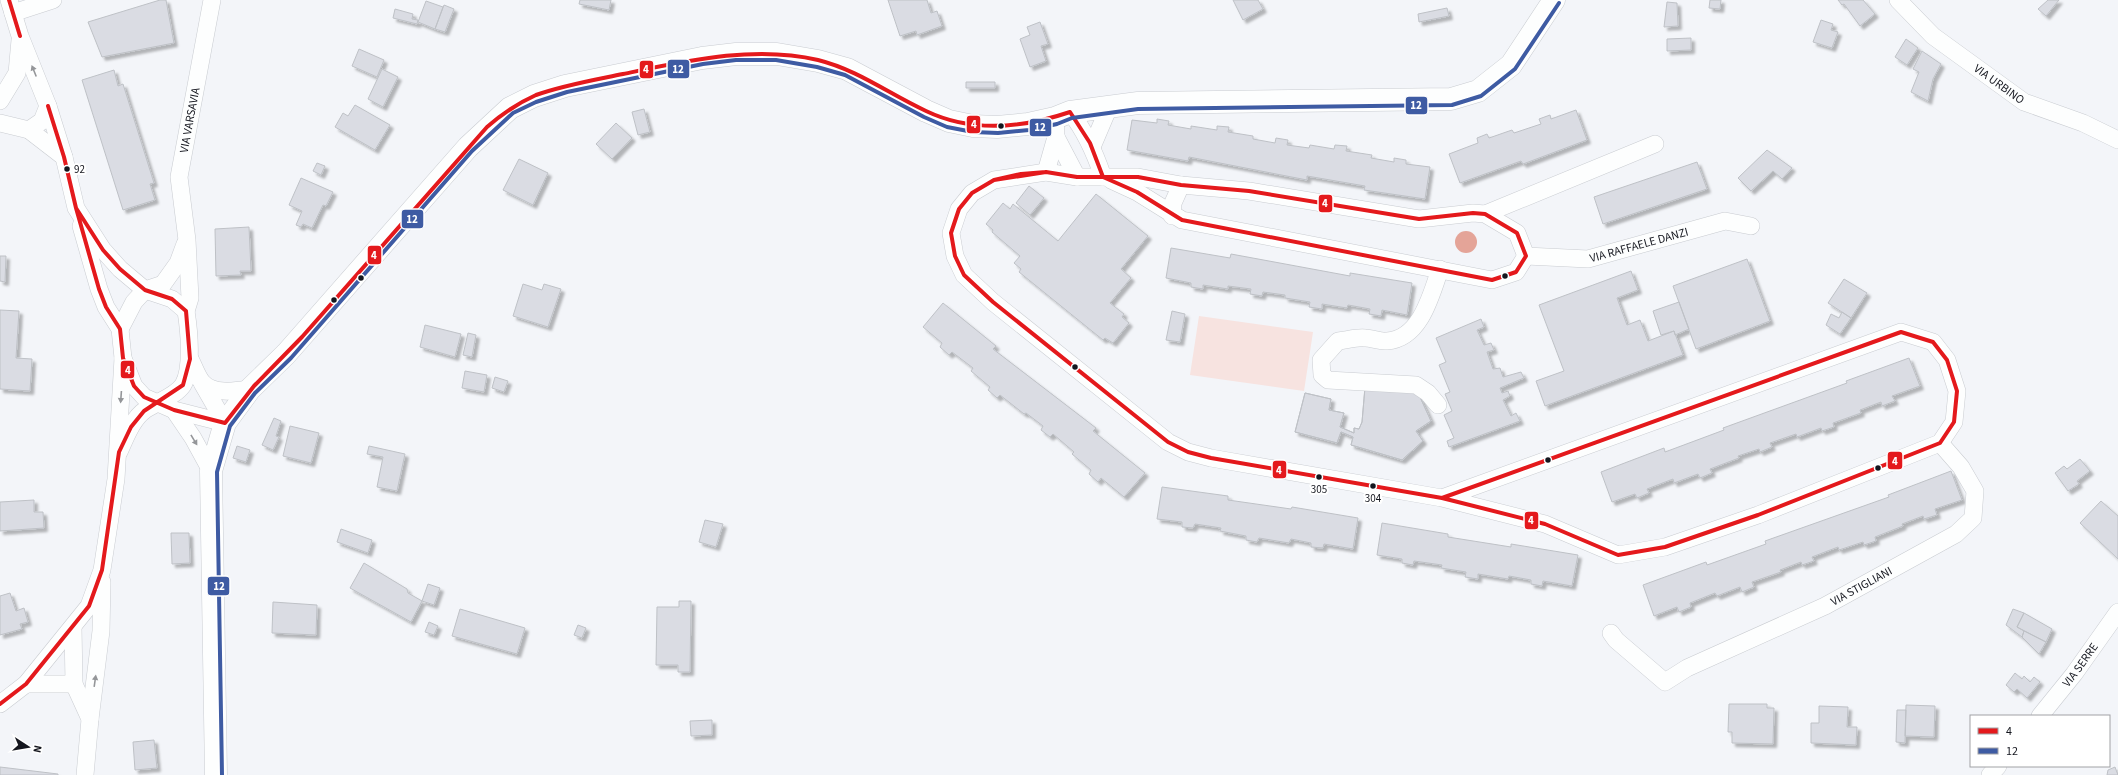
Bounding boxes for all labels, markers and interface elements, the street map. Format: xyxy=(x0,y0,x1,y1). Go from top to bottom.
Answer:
line badge: 12 xyxy=(667,59,690,79)
line badge: 4 xyxy=(639,60,654,79)
street label: VIA URBINO xyxy=(1970,60,2028,108)
text: 4 xyxy=(643,62,649,77)
text: 12 xyxy=(672,62,684,77)
one-way arrow xyxy=(31,64,37,76)
street label: VIA VARSAVIA xyxy=(175,86,204,154)
line badge: 12 xyxy=(1405,96,1428,115)
text: 12 xyxy=(1410,98,1422,113)
line badge: 4 xyxy=(966,115,981,134)
text: 4 xyxy=(971,117,977,132)
line badge: 12 xyxy=(1029,118,1052,137)
text: 12 xyxy=(1034,120,1046,135)
unlabelled marker xyxy=(996,121,1006,131)
place label: 92 xyxy=(74,162,85,177)
marker: 92 xyxy=(62,164,72,174)
line badge: 4 xyxy=(1318,194,1333,213)
text: 4 xyxy=(1322,196,1328,211)
line badge: 12 xyxy=(401,209,424,229)
text: 12 xyxy=(406,212,418,227)
street label: VIA RAFFAELE DANZI xyxy=(1588,223,1690,267)
line badge: 4 xyxy=(367,245,382,265)
text: 4 xyxy=(371,248,377,263)
unlabelled marker xyxy=(1500,271,1510,281)
unlabelled marker xyxy=(356,273,366,283)
unlabelled marker xyxy=(329,295,339,305)
line badge: 4 xyxy=(120,360,135,379)
unlabelled marker xyxy=(1070,362,1080,372)
text: 4 xyxy=(125,363,131,378)
one-way arrow xyxy=(117,391,124,403)
one-way arrow xyxy=(190,434,197,446)
line badge: 4 xyxy=(1887,451,1903,470)
text: 4 xyxy=(1892,454,1898,469)
unlabelled marker xyxy=(1543,455,1553,465)
line badge: 4 xyxy=(1272,460,1287,479)
text: 4 xyxy=(1276,463,1282,478)
unlabelled marker xyxy=(1873,463,1883,473)
marker: 305 xyxy=(1314,472,1324,482)
marker: 304 xyxy=(1368,481,1378,491)
place label: 305 xyxy=(1311,482,1327,497)
place label: 304 xyxy=(1365,491,1382,506)
line badge: 4 xyxy=(1524,511,1539,530)
text: 4 xyxy=(1528,513,1534,528)
street label: VIA STIGLIANI xyxy=(1828,562,1895,610)
line badge: 12 xyxy=(207,576,230,596)
text: 12 xyxy=(213,579,225,594)
street label: VIA SERRE xyxy=(2058,639,2102,691)
one-way arrow xyxy=(92,674,98,687)
legend xyxy=(1970,715,2110,767)
text: 4 xyxy=(2006,723,2012,740)
north arrow xyxy=(8,727,48,767)
text: 12 xyxy=(2006,743,2018,760)
text: N xyxy=(29,744,45,754)

